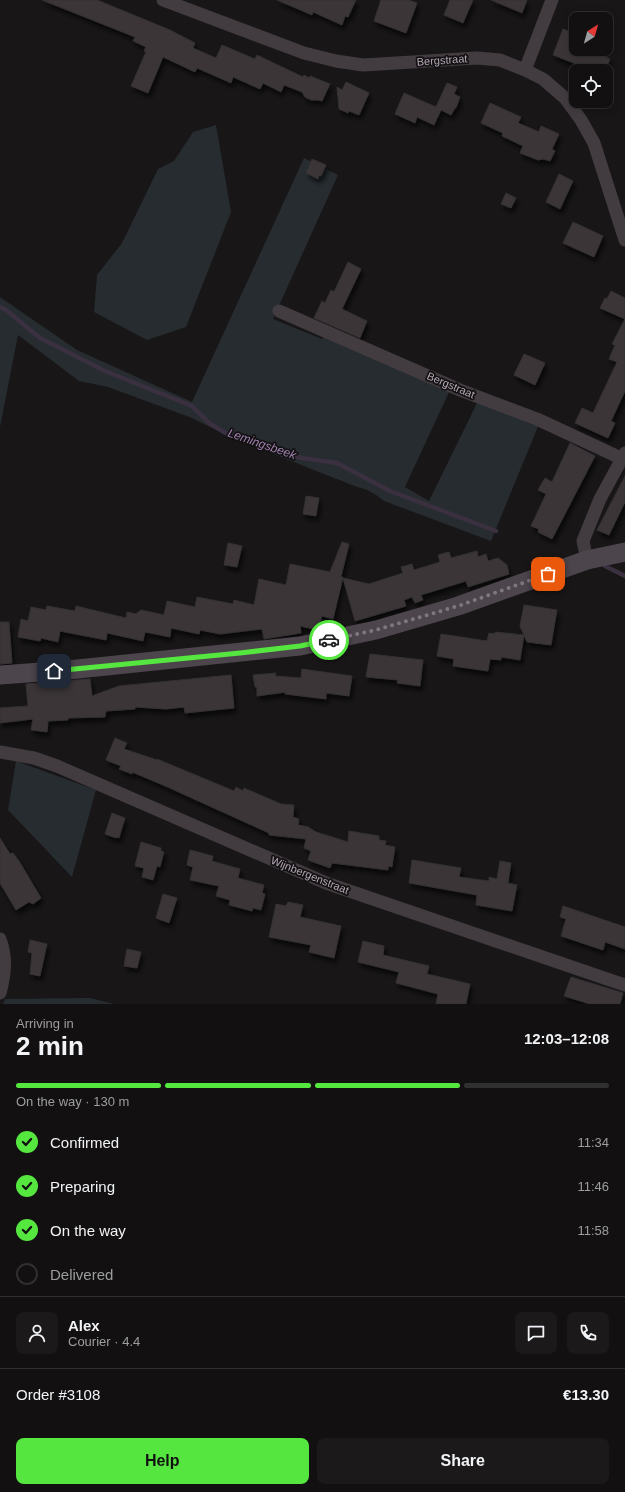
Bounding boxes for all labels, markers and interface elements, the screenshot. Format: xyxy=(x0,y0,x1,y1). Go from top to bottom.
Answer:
north arrow xyxy=(569,12,613,56)
map controls xyxy=(569,12,613,108)
street label: Bergstraat xyxy=(416,52,468,68)
button: locate xyxy=(569,64,613,108)
street label: Bergstraat xyxy=(425,370,477,400)
water label: Lemingsbeek xyxy=(226,426,299,463)
pin xyxy=(531,557,565,591)
icon: bag xyxy=(537,563,559,585)
courier xyxy=(309,620,349,660)
icon: car xyxy=(318,629,340,651)
pin xyxy=(37,654,71,688)
icon: home xyxy=(43,660,65,682)
street label: Wijnbergenstraat xyxy=(269,854,351,896)
text: Arriving in xyxy=(16,1016,74,1031)
text: 12:03–12:08 xyxy=(524,1030,609,1047)
text: 2 min xyxy=(16,1031,84,1061)
text: On the way · 130 m xyxy=(16,1094,129,1109)
icon: check xyxy=(16,1131,38,1153)
text: Confirmed xyxy=(50,1134,119,1151)
text: 11:34 xyxy=(577,1135,609,1150)
icon: check xyxy=(16,1175,38,1197)
text: Preparing xyxy=(50,1178,115,1195)
text: 11:46 xyxy=(577,1179,609,1194)
icon: check xyxy=(16,1219,38,1241)
text: On the way xyxy=(50,1222,126,1239)
text: 11:58 xyxy=(577,1223,609,1238)
text: Delivered xyxy=(50,1266,113,1283)
button: person xyxy=(16,1312,58,1354)
button: chat xyxy=(515,1312,557,1354)
button: phone xyxy=(567,1312,609,1354)
text: Alex xyxy=(68,1317,100,1334)
text: Courier · 4.4 xyxy=(68,1334,140,1349)
text: Order #3108 xyxy=(16,1386,100,1403)
text: €13.30 xyxy=(563,1386,609,1403)
button: Help xyxy=(16,1438,309,1484)
button: Share xyxy=(317,1438,609,1484)

